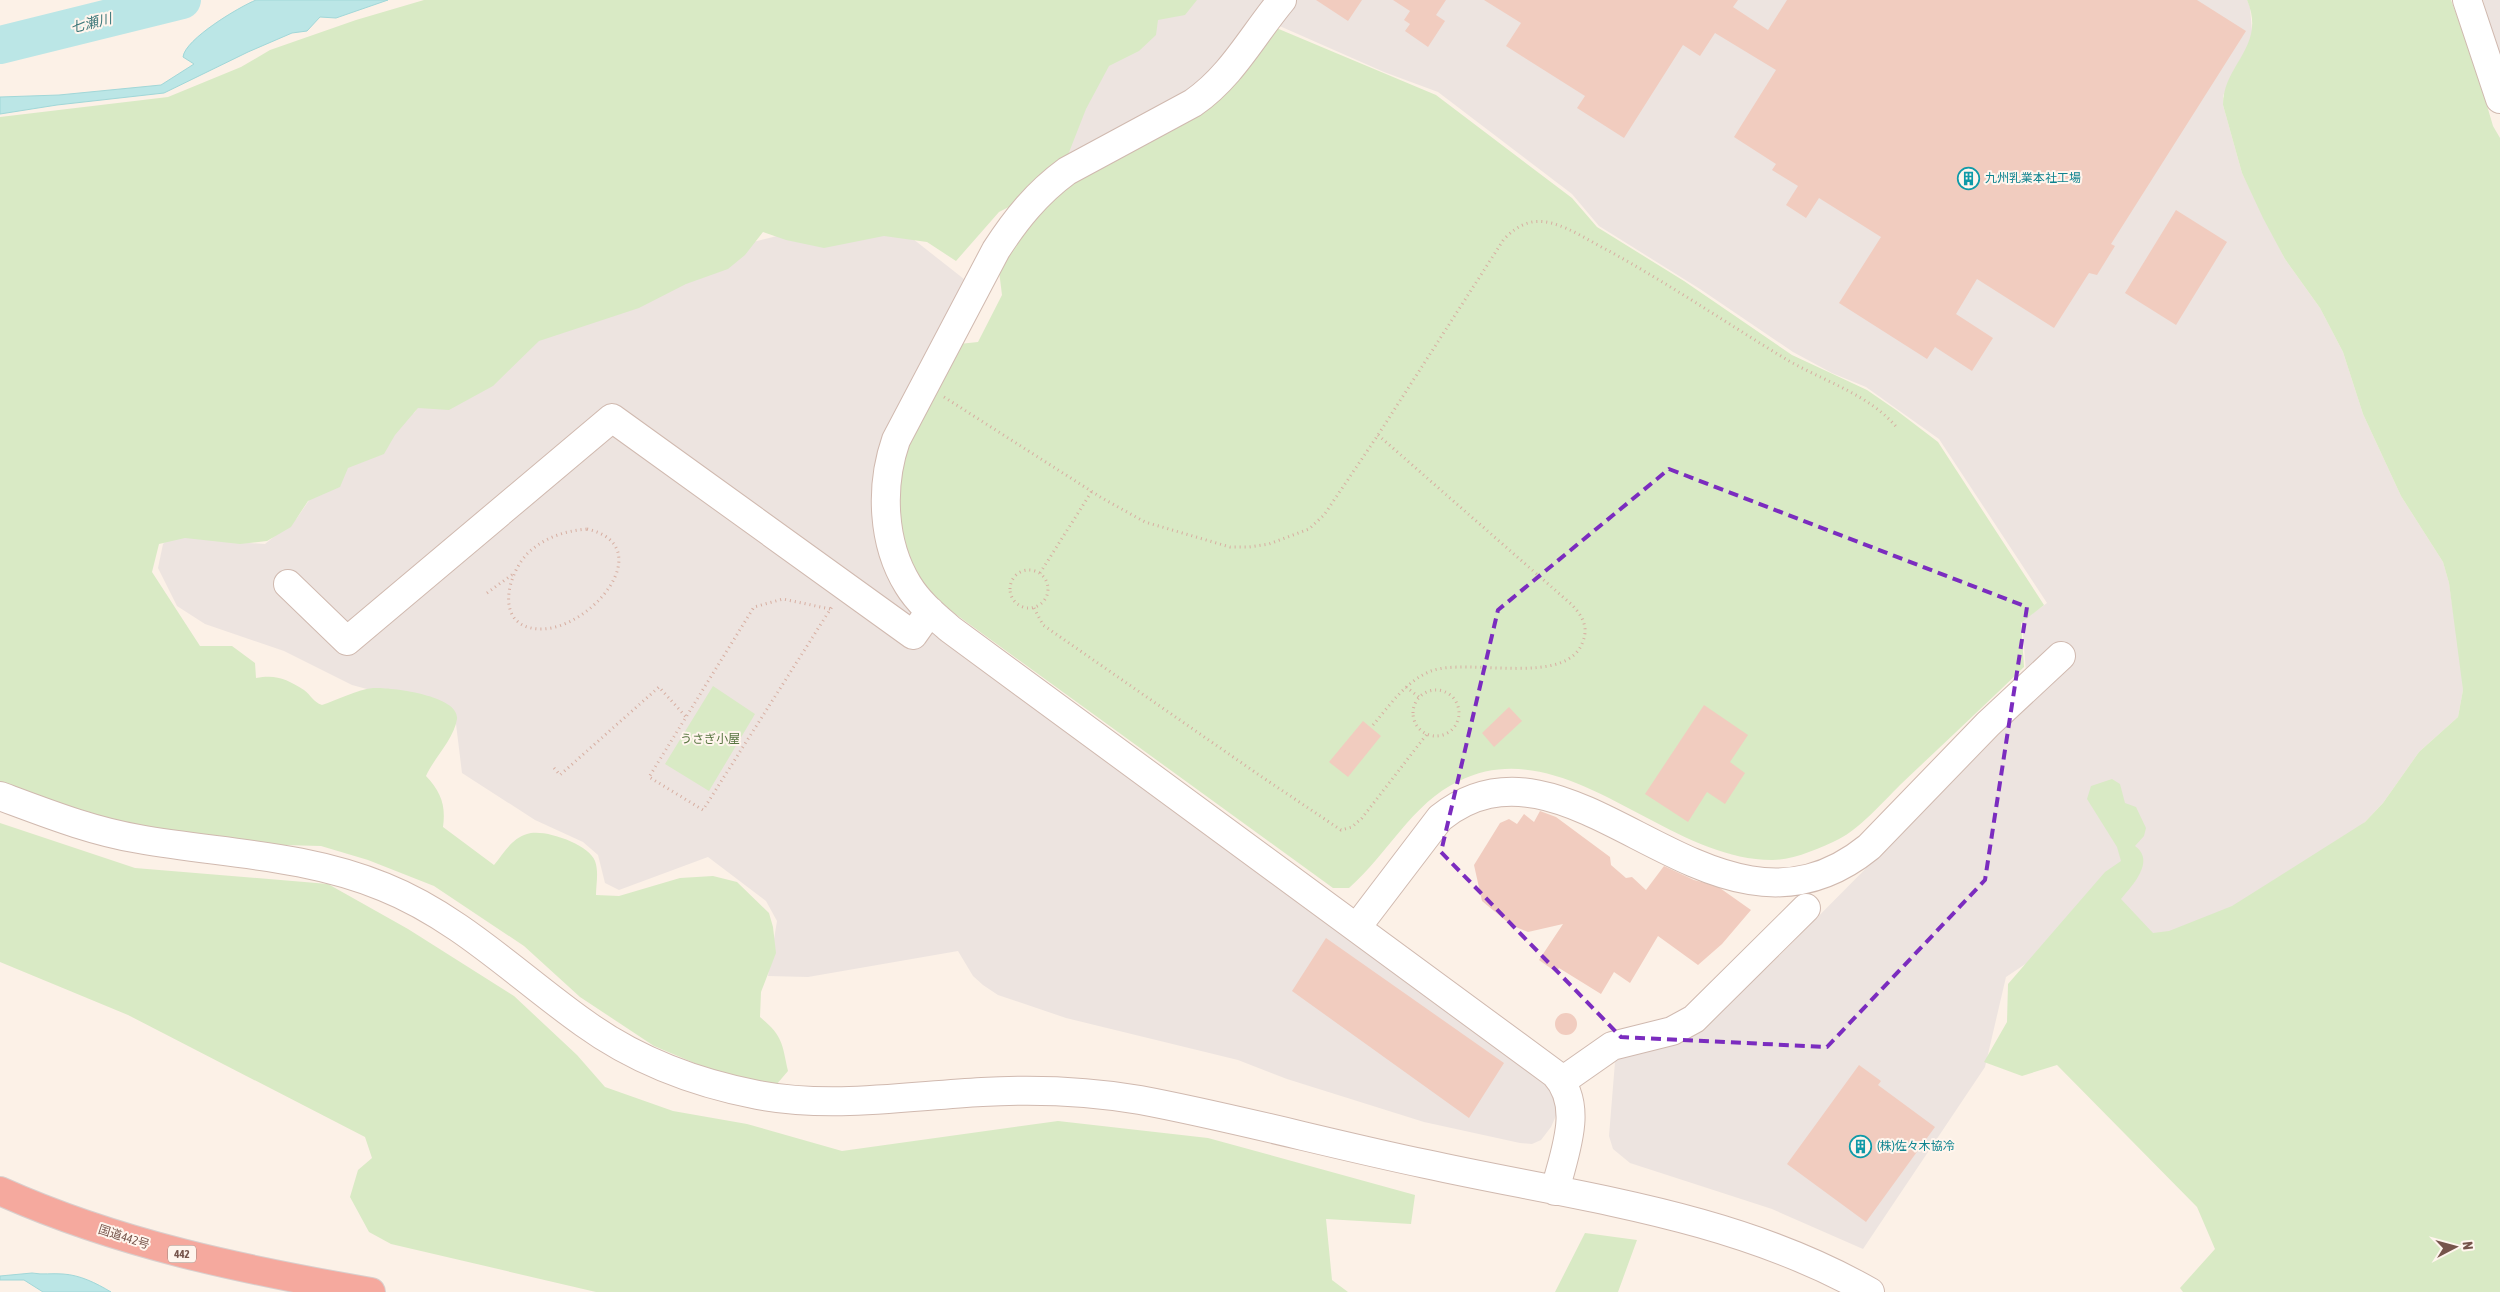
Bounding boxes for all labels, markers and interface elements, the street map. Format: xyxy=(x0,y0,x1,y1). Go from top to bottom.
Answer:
water label: 七瀬川 xyxy=(69,10,115,36)
building icon: 九州乳業本社工場 xyxy=(1957,166,1981,190)
place label: 九州乳業本社工場 xyxy=(1985,171,2081,185)
park label: うさぎ小屋 xyxy=(680,732,740,746)
building icon: (株)佐々木協冷 xyxy=(1849,1134,1873,1158)
place label: (株)佐々木協冷 xyxy=(1877,1139,1955,1153)
street label: 国道442号 xyxy=(97,1222,151,1252)
north arrow xyxy=(2430,1222,2480,1272)
text: N xyxy=(2460,1241,2476,1251)
road number: 442 xyxy=(168,1246,196,1262)

